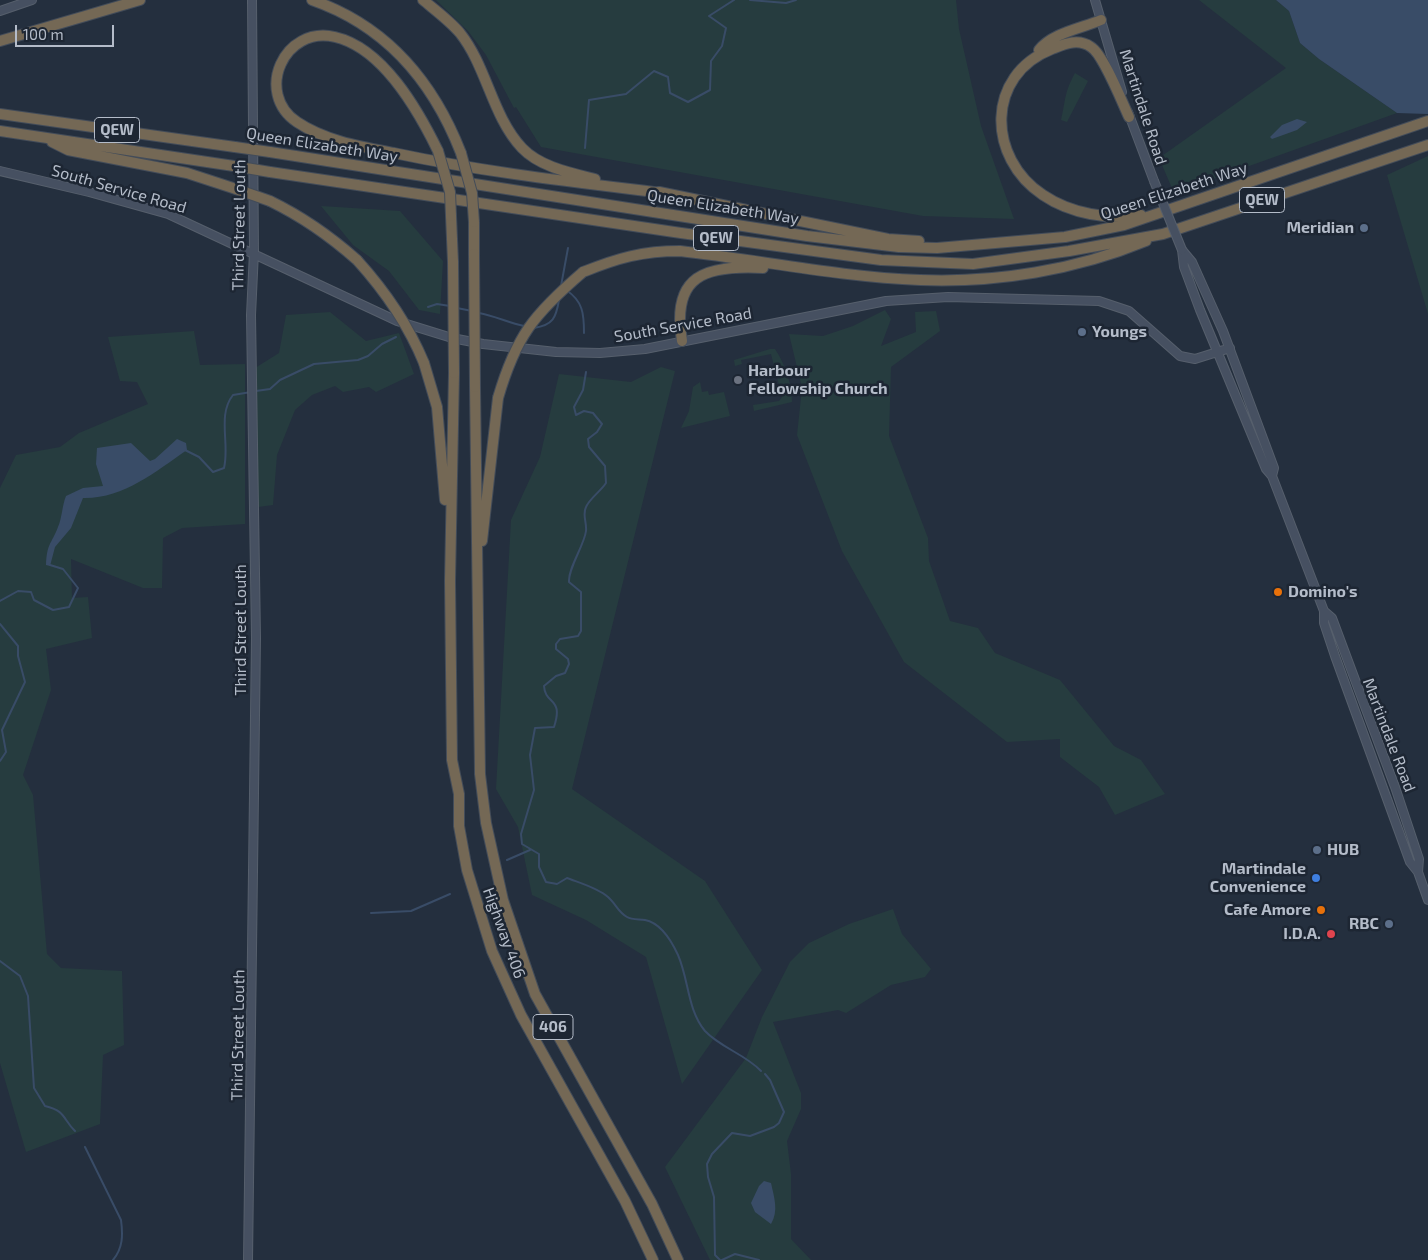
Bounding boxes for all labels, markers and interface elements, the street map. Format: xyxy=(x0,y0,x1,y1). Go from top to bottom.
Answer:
scale bar xyxy=(18,15,116,47)
text: 100 m xyxy=(23,25,64,43)
street label: Martindale Road xyxy=(1115,47,1171,167)
road number: QEW xyxy=(94,118,140,142)
street label: Queen Elizabeth Way xyxy=(245,124,399,166)
street label: Queen Elizabeth Way xyxy=(1098,158,1250,224)
street label: Third Street Louth xyxy=(228,159,250,291)
street label: South Service Road xyxy=(49,161,189,217)
street label: Queen Elizabeth Way xyxy=(646,186,800,228)
road number: QEW xyxy=(1240,188,1284,212)
place label: Meridian xyxy=(1286,218,1354,238)
marker: Meridian xyxy=(1358,222,1370,234)
road number: QEW xyxy=(694,226,738,250)
street label: South Service Road xyxy=(613,303,753,347)
place label: Youngs xyxy=(1092,322,1147,342)
marker: Youngs xyxy=(1076,326,1088,338)
place label: Harbour Fellowship Church xyxy=(748,361,888,399)
marker: Harbour Fellowship Church xyxy=(732,374,744,386)
street label: Third Street Louth xyxy=(231,564,251,696)
place label: Domino's xyxy=(1288,582,1358,602)
marker: Domino's xyxy=(1272,586,1284,598)
street label: Martindale Road xyxy=(1358,675,1420,795)
place label: HUB xyxy=(1327,840,1359,860)
marker: HUB xyxy=(1311,844,1323,856)
place label: Martindale Convenience xyxy=(1210,859,1306,897)
marker: Martindale Convenience xyxy=(1310,872,1322,884)
street label: Highway 406 xyxy=(479,885,529,981)
place label: Cafe Amore xyxy=(1224,900,1311,920)
marker: Cafe Amore xyxy=(1315,904,1327,916)
place label: RBC xyxy=(1349,914,1379,934)
marker: RBC xyxy=(1383,918,1395,930)
place label: I.D.A. xyxy=(1283,924,1321,944)
marker: I.D.A. xyxy=(1325,928,1337,940)
street label: Third Street Louth xyxy=(227,969,249,1101)
road number: 406 xyxy=(533,1014,573,1040)

